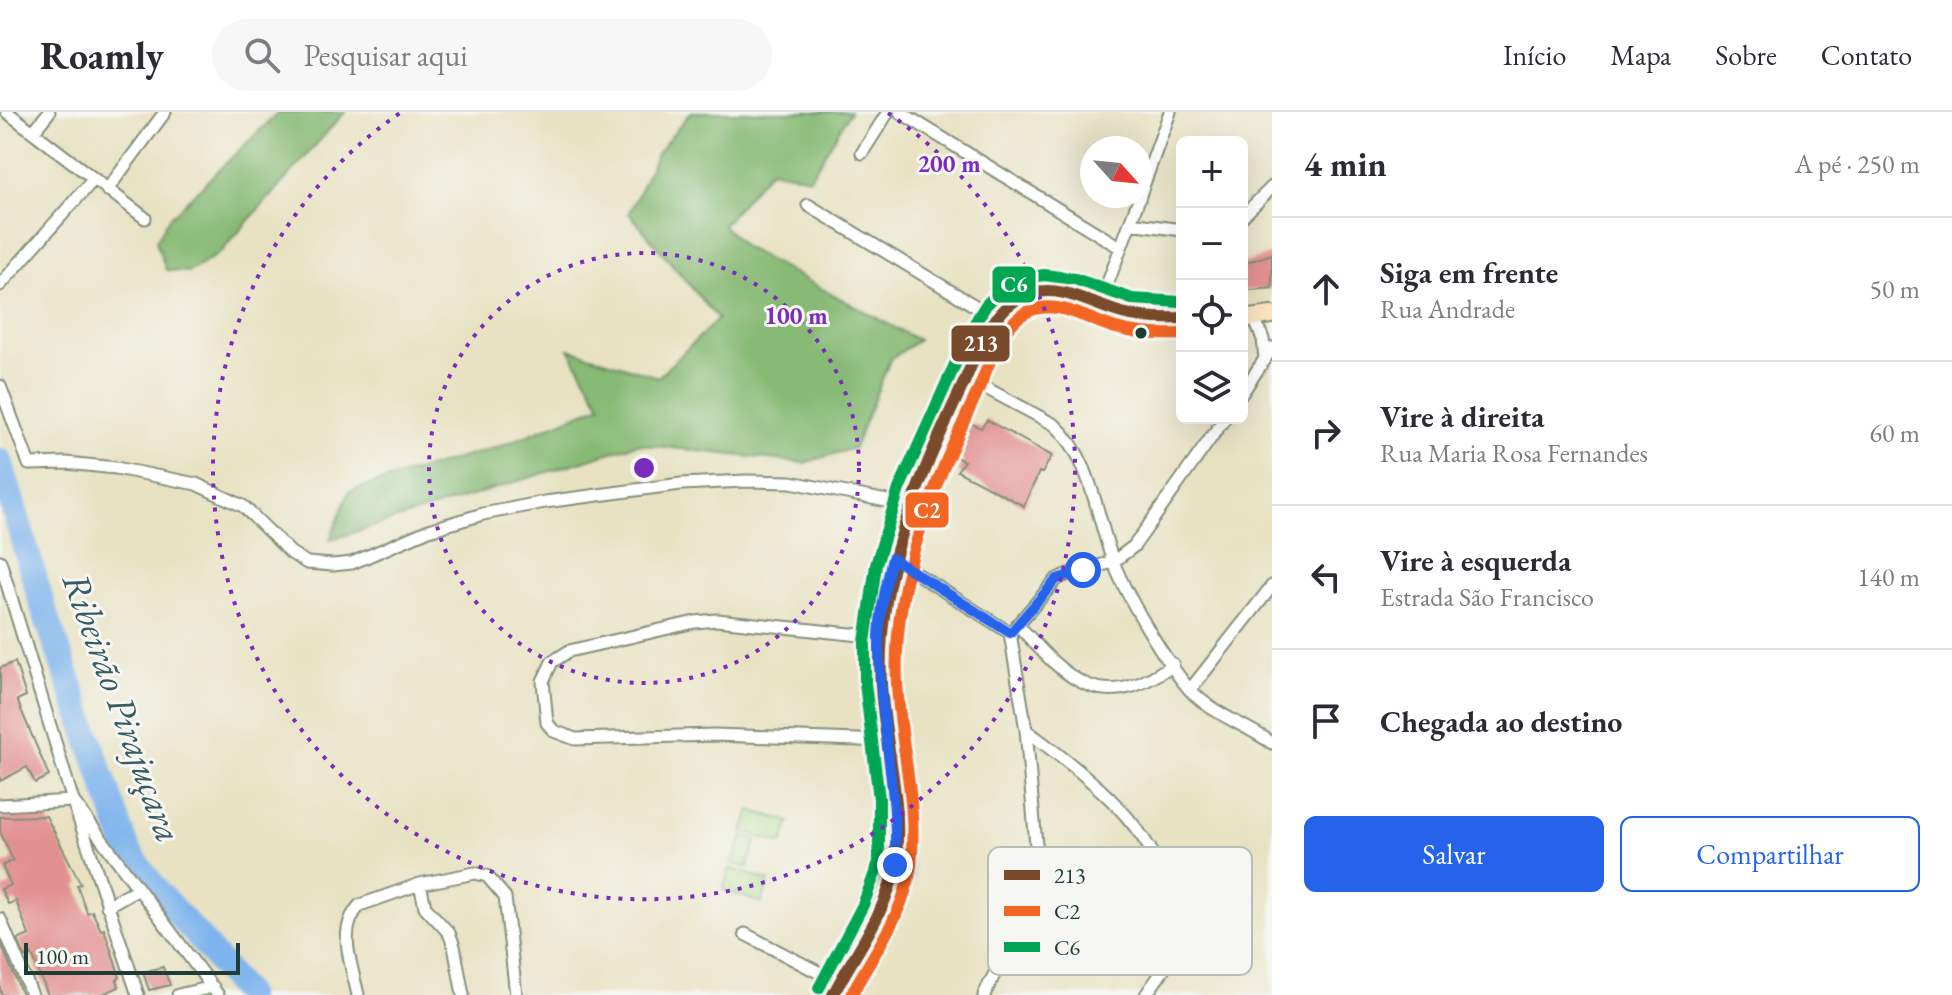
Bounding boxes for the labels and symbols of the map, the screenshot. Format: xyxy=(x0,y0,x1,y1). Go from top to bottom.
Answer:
north arrow xyxy=(1080,136,1152,208)
text: 200 m xyxy=(917,148,981,179)
line badge: C6 xyxy=(991,265,1037,304)
text: C6 xyxy=(1000,270,1028,299)
text: 100 m xyxy=(764,300,828,331)
line badge: 213 xyxy=(950,324,1011,363)
unlabelled marker xyxy=(1133,325,1149,341)
text: 213 xyxy=(964,329,998,358)
centre of rings xyxy=(630,454,658,482)
line badge: C2 xyxy=(904,491,950,529)
text: C2 xyxy=(913,496,941,525)
route start xyxy=(1065,552,1101,588)
water label: Ribeirão Pirajuçara xyxy=(52,566,194,848)
route end xyxy=(877,847,913,883)
legend xyxy=(988,847,1252,975)
text: 213 xyxy=(1054,861,1086,890)
text: C2 xyxy=(1054,897,1081,926)
text: C6 xyxy=(1054,933,1081,962)
scale bar xyxy=(24,939,240,975)

